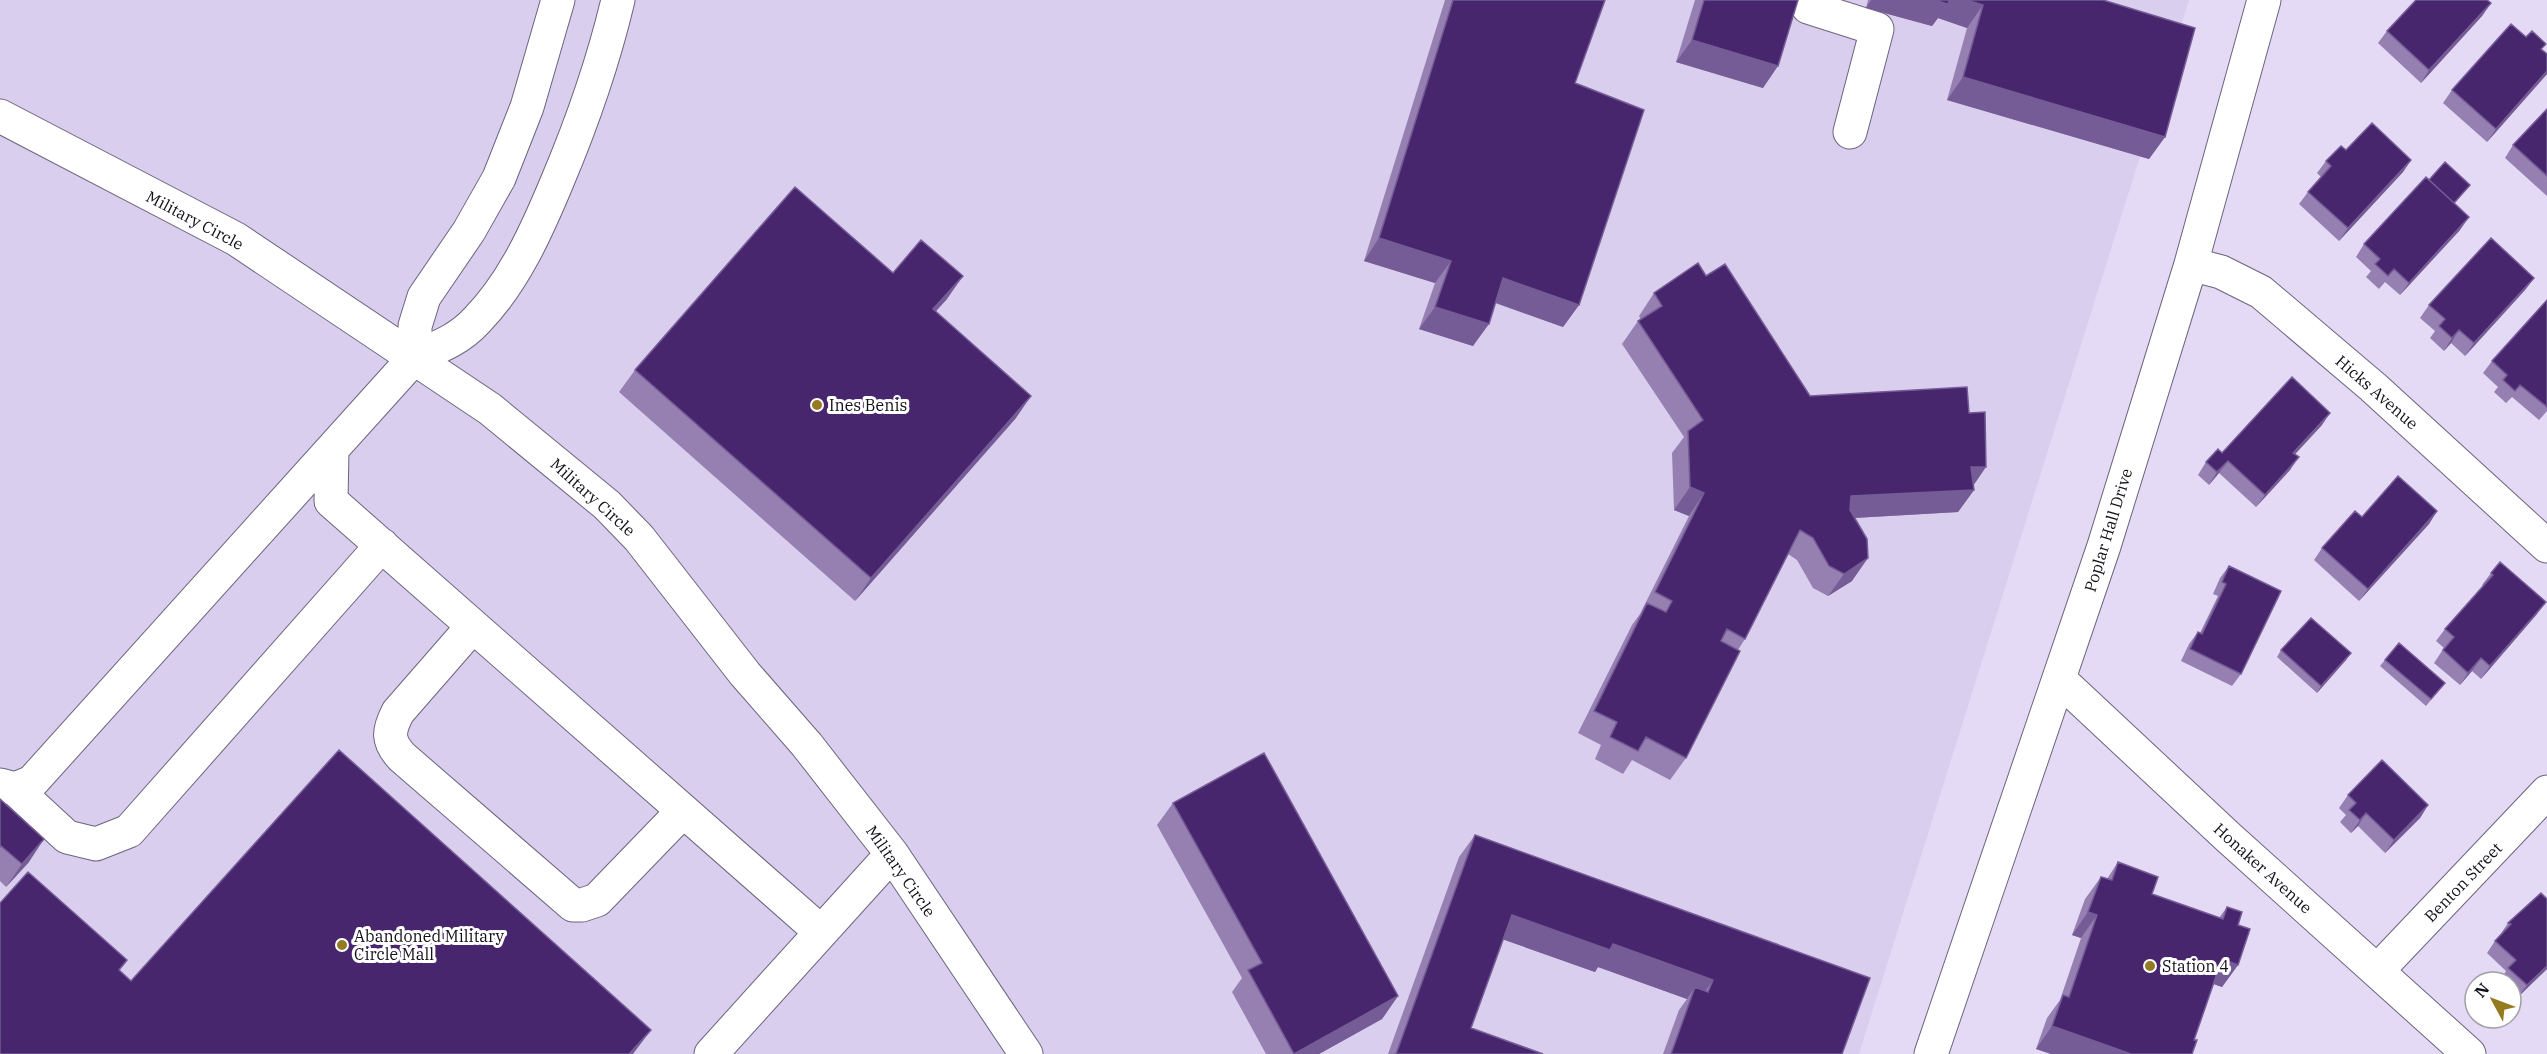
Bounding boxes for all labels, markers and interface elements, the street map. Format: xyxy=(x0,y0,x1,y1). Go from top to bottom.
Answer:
street label: Military Circle xyxy=(143,186,247,254)
street label: Hicks Avenue xyxy=(2332,351,2422,433)
place label: Ines Benis xyxy=(829,395,907,415)
marker: Ines Benis xyxy=(810,398,824,412)
street label: Military Circle xyxy=(546,454,640,540)
street label: Poplar Hall Drive xyxy=(2080,466,2136,594)
street label: Honaker Avenue xyxy=(2210,819,2316,917)
street label: Military Circle xyxy=(862,821,940,921)
street label: Benton Street xyxy=(2420,838,2506,926)
place label: Abandoned Military Circle Mall xyxy=(354,926,505,964)
marker: Abandoned Military Circle Mall xyxy=(335,938,349,952)
place label: Station 4 xyxy=(2162,956,2229,976)
marker: Station 4 xyxy=(2143,959,2157,973)
north arrow xyxy=(2463,970,2523,1030)
text: N xyxy=(2470,979,2493,1001)

